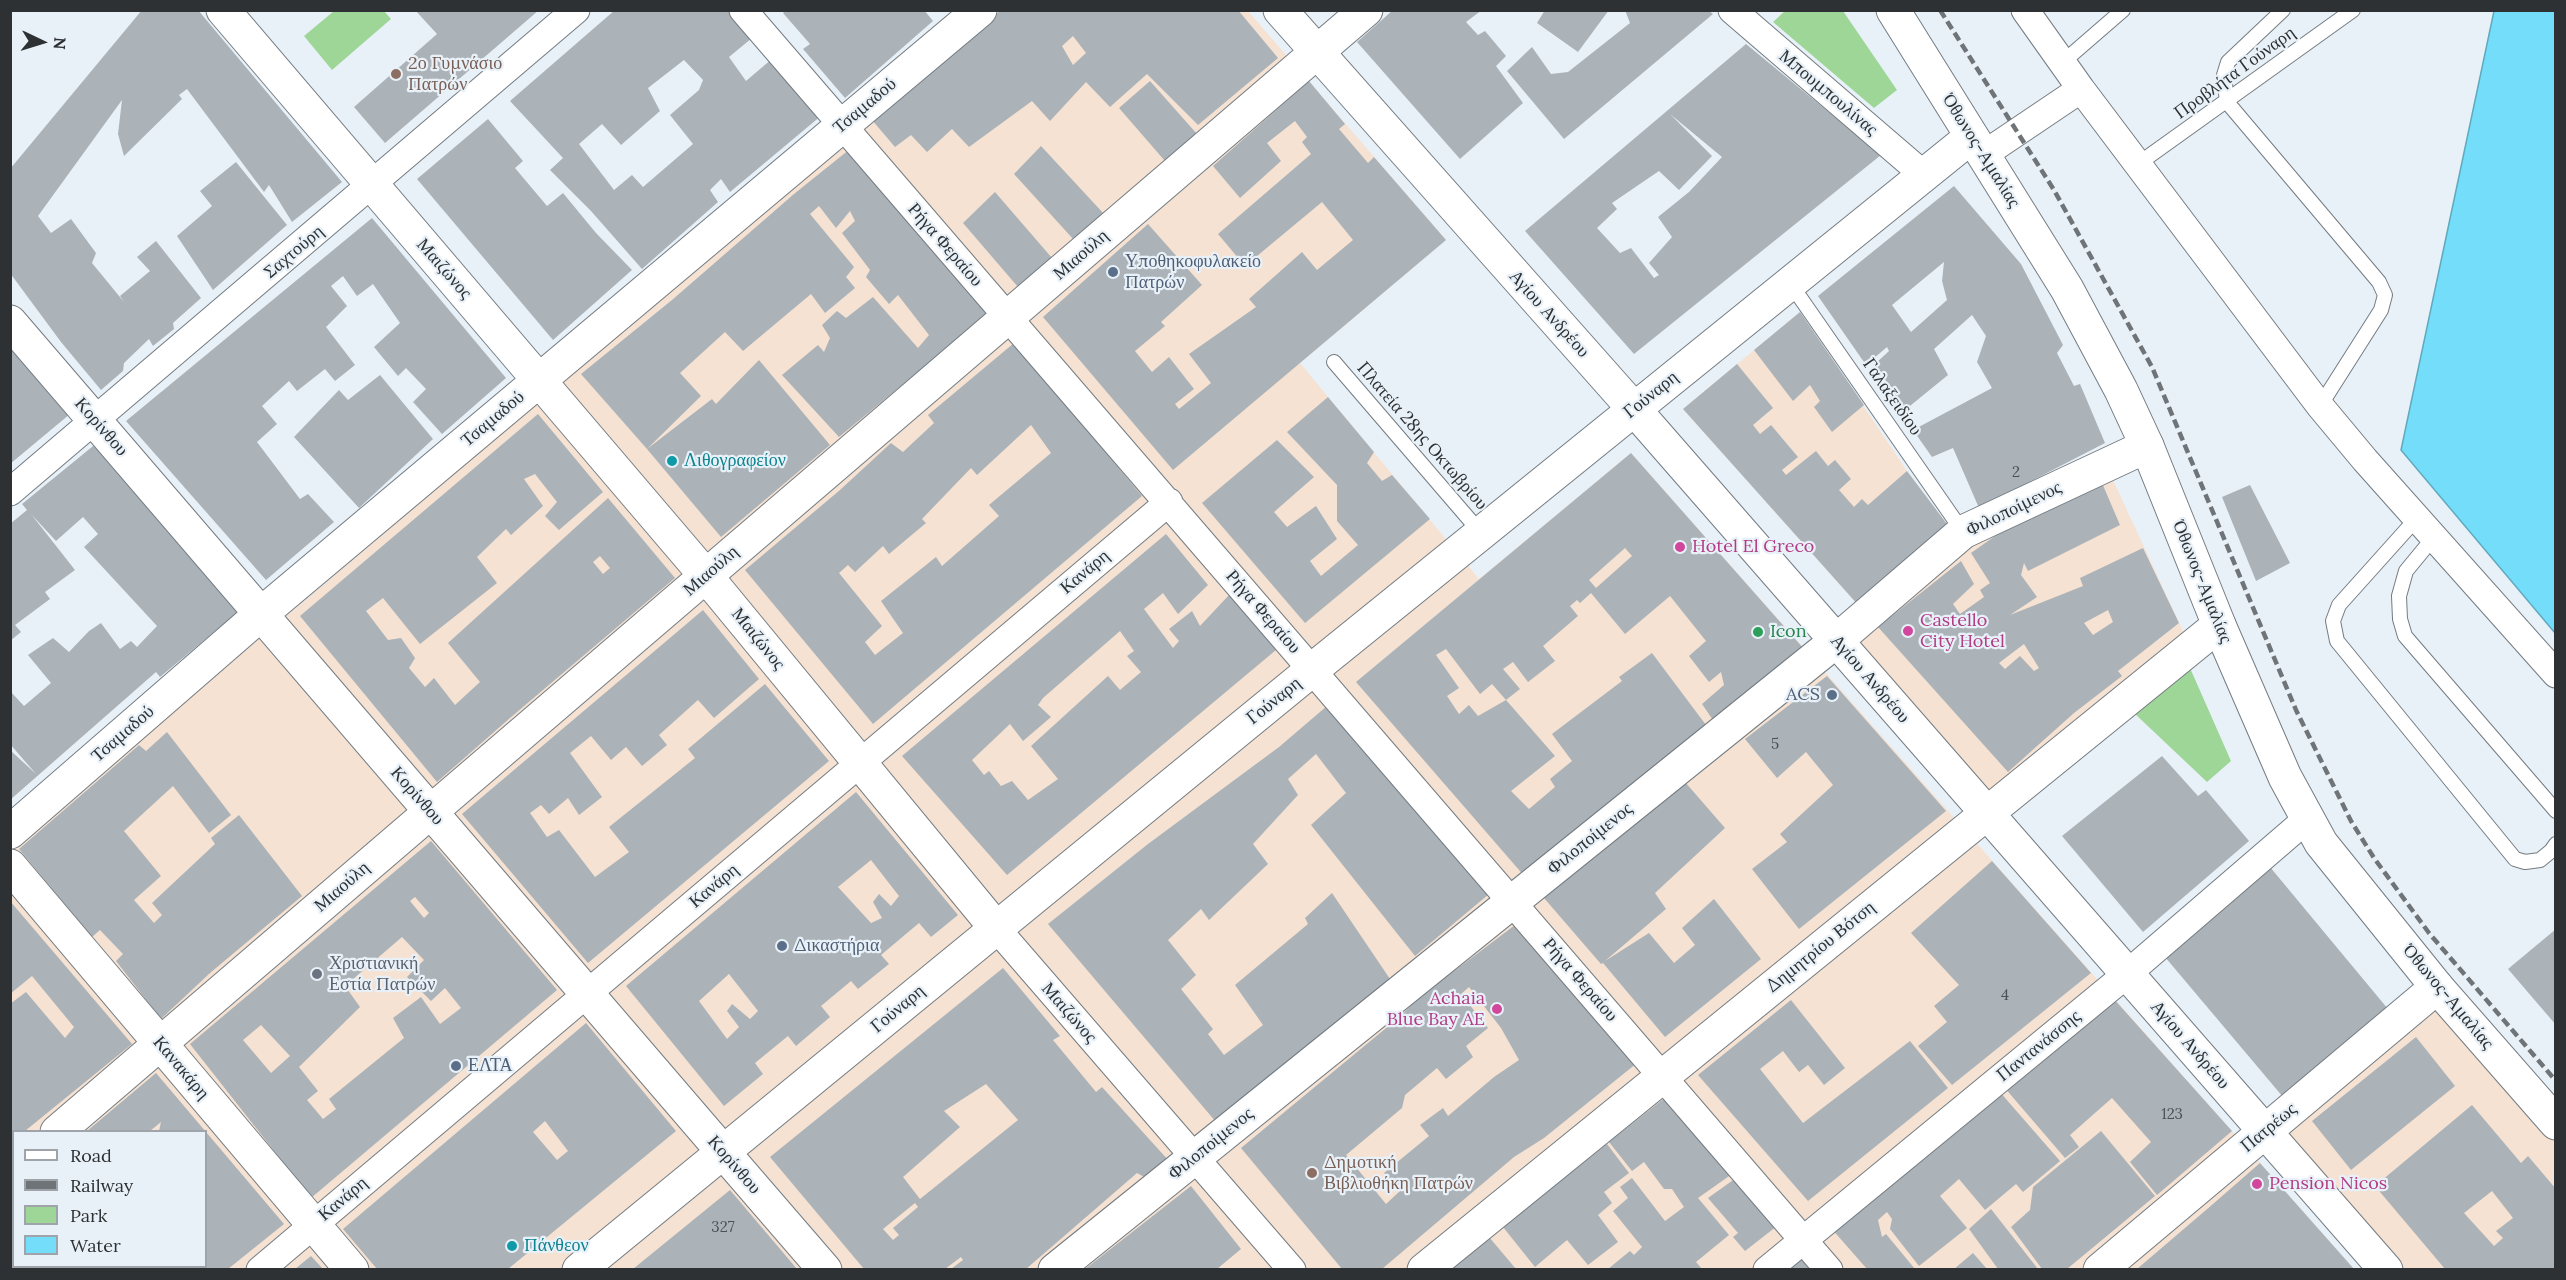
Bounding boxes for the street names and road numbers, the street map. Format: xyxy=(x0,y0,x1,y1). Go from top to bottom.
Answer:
street label: Προβλήτα Γούναρη xyxy=(2170,22,2300,124)
street label: Μπουμπουλίνας xyxy=(1774,46,1882,140)
street label: Τσαμαδού xyxy=(829,73,901,139)
street label: Όθωνος-Αμαλίας xyxy=(1937,90,2025,212)
street label: Ρήγα Φεραίου xyxy=(903,199,987,291)
street label: Σαχτούρη xyxy=(260,221,328,283)
street label: Μιαούλη xyxy=(1049,225,1113,285)
street label: Μαιζώνος xyxy=(412,234,476,304)
street label: Αγίου Ανδρέου xyxy=(1504,266,1594,362)
street label: Γαλαξειδίου xyxy=(1858,354,1926,440)
street label: Πλατεία 28ης Οκτωβρίου xyxy=(1352,358,1492,514)
street label: Γούναρη xyxy=(1619,367,1683,423)
street label: Τσαμαδού xyxy=(457,386,529,452)
street label: Κορίνθου xyxy=(70,393,132,461)
street label: Φιλοποίμενος xyxy=(1963,477,2065,541)
street label: Όθωνος-Αμαλίας xyxy=(2168,518,2236,646)
street label: Μιαούλη xyxy=(679,541,743,601)
street label: Κανάρη xyxy=(1056,545,1114,599)
street label: Ρήγα Φεραίου xyxy=(1221,566,1305,658)
street label: Μαιζώνος xyxy=(727,604,789,674)
street label: Αγίου Ανδρέου xyxy=(1826,630,1914,728)
street label: Γούναρη xyxy=(1242,673,1306,729)
street label: Τσαμαδού xyxy=(87,701,159,767)
street label: Κορίνθου xyxy=(386,762,448,830)
street label: Φιλοποίμενος xyxy=(1543,798,1637,880)
street label: Μιαούλη xyxy=(310,857,374,917)
street label: Κανάρη xyxy=(685,859,743,913)
street label: Δημητρίου Βότση xyxy=(1762,897,1880,997)
street label: Ρήγα Φεραίου xyxy=(1538,934,1622,1026)
street label: Όθωνος-Αμαλίας xyxy=(2398,940,2498,1054)
street label: Μαιζώνος xyxy=(1037,978,1101,1048)
street label: Γούναρη xyxy=(867,980,929,1038)
street label: Αγίου Ανδρέου xyxy=(2146,996,2234,1094)
street label: Παντανάσσης xyxy=(1993,1006,2085,1086)
street label: Κανακάρη xyxy=(148,1032,214,1104)
street label: Πατρέως xyxy=(2237,1099,2301,1157)
street label: Φιλοποίμενος xyxy=(1164,1103,1258,1185)
street label: Κορίνθου xyxy=(703,1131,765,1199)
street label: Κανάρη xyxy=(314,1172,372,1226)

